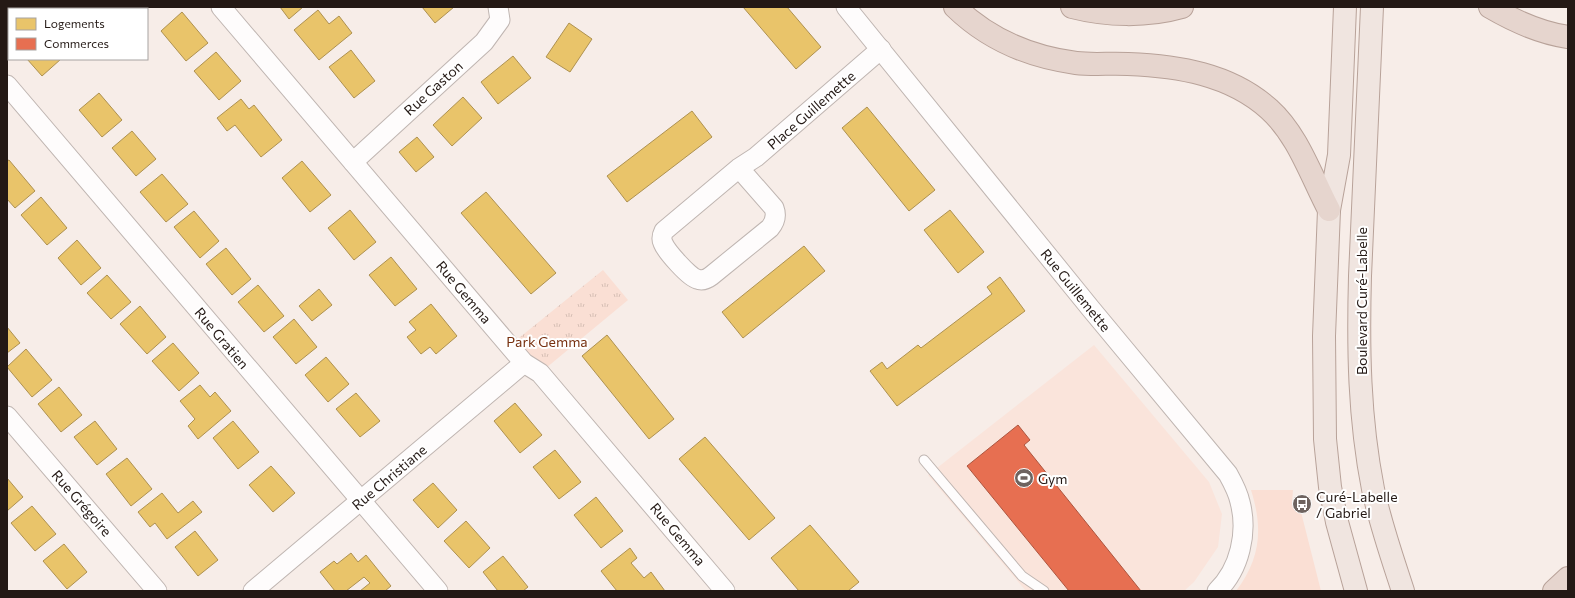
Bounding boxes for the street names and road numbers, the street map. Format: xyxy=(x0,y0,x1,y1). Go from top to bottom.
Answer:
street label: Rue Gaston xyxy=(400,57,466,119)
street label: Place Guillemette xyxy=(764,67,858,153)
street label: Boulevard Curé-Labelle xyxy=(1353,227,1370,375)
street label: Rue Guillemette xyxy=(1037,245,1115,335)
street label: Rue Gemma xyxy=(433,257,495,327)
street label: Rue Gratien xyxy=(191,304,253,372)
street label: Rue Christiane xyxy=(348,441,430,513)
street label: Rue Grégoire xyxy=(49,466,115,540)
street label: Rue Gemma xyxy=(647,499,709,569)

